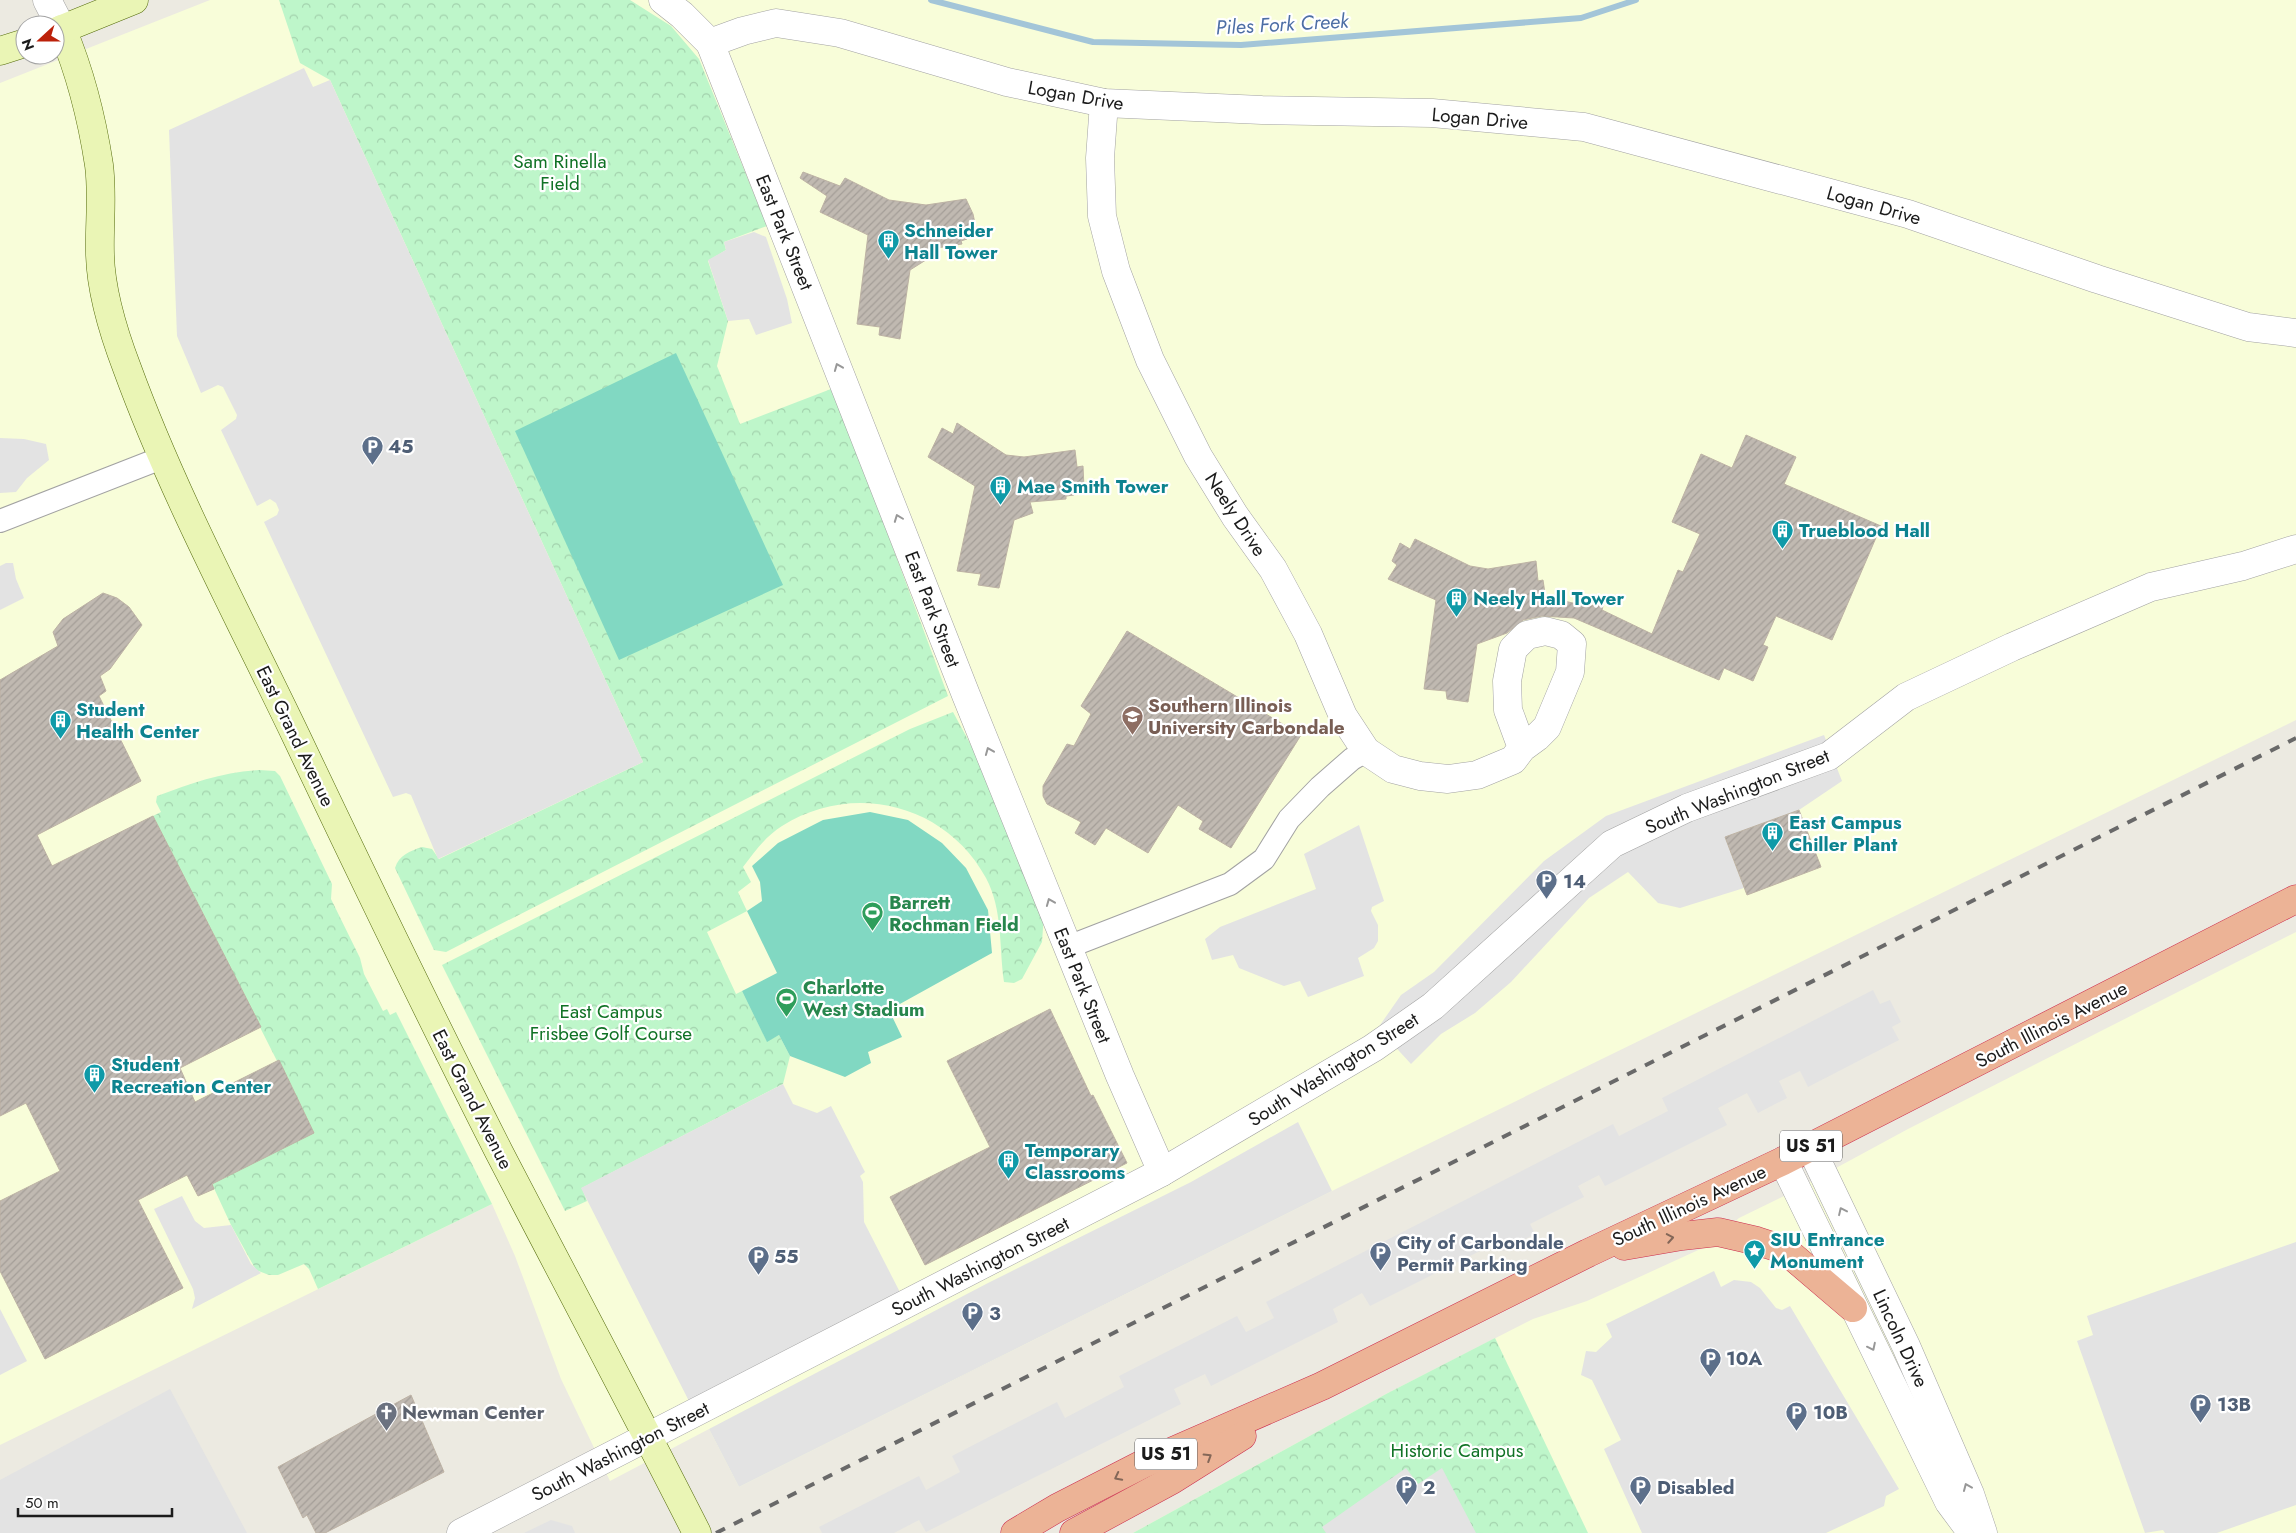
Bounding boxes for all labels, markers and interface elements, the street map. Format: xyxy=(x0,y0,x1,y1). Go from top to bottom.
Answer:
water label: Piles Fork Creek xyxy=(1215,6,1351,42)
north arrow xyxy=(15,15,65,65)
text: N xyxy=(17,36,39,53)
street label: Logan Drive xyxy=(1026,74,1126,117)
street label: Logan Drive xyxy=(1431,101,1530,136)
park label: Sam Rinella Field xyxy=(513,148,607,197)
street label: East Park Street xyxy=(749,170,820,294)
street label: Logan Drive xyxy=(1824,179,1924,232)
place label: Schneider Hall Tower xyxy=(904,217,998,266)
building icon: Schneider Hall Tower xyxy=(876,229,900,260)
one-way arrow xyxy=(834,363,844,372)
place label: 45 xyxy=(388,433,414,460)
parking icon: 45 xyxy=(360,434,384,465)
street label: Neely Drive xyxy=(1198,467,1273,562)
place label: Mae Smith Tower xyxy=(1017,473,1169,500)
building icon: Mae Smith Tower xyxy=(989,474,1013,505)
one-way arrow xyxy=(894,515,904,523)
place label: Trueblood Hall xyxy=(1799,517,1930,544)
building icon: Trueblood Hall xyxy=(1771,518,1795,549)
street label: East Park Street xyxy=(898,547,967,672)
place label: Neely Hall Tower xyxy=(1473,585,1624,612)
building icon: Neely Hall Tower xyxy=(1445,586,1469,617)
street label: East Grand Avenue xyxy=(250,661,341,811)
place label: Southern Illinois University Carbondale xyxy=(1148,692,1345,741)
place label: Student Health Center xyxy=(76,696,200,745)
school or university icon: Southern Illinois University Carbondale xyxy=(1120,704,1144,735)
building icon: Student Health Center xyxy=(48,708,72,739)
street label: South Washington Street xyxy=(1641,742,1834,841)
one-way arrow xyxy=(984,748,994,756)
place label: East Campus Chiller Plant xyxy=(1789,809,1902,858)
building icon: East Campus Chiller Plant xyxy=(1761,821,1785,852)
place label: 14 xyxy=(1563,868,1586,895)
parking icon: 14 xyxy=(1535,869,1559,900)
place label: Barrett Rochman Field xyxy=(889,889,1019,938)
one-way arrow xyxy=(1045,898,1056,907)
sports icon: Barrett Rochman Field xyxy=(861,901,885,932)
street label: East Park Street xyxy=(1047,923,1118,1047)
place label: Charlotte West Stadium xyxy=(803,974,925,1023)
street label: South Illinois Avenue xyxy=(1971,974,2132,1074)
sports icon: Charlotte West Stadium xyxy=(775,986,799,1017)
park label: East Campus Frisbee Golf Course xyxy=(530,998,692,1047)
street label: South Washington Street xyxy=(1243,1006,1424,1133)
street label: East Grand Avenue xyxy=(426,1025,520,1174)
place label: Student Recreation Center xyxy=(111,1051,271,1100)
building icon: Student Recreation Center xyxy=(83,1063,107,1094)
road number: US 51 xyxy=(1780,1130,1842,1162)
place label: Temporary Classrooms xyxy=(1025,1137,1126,1186)
building icon: Temporary Classrooms xyxy=(997,1149,1021,1180)
street label: South Illinois Avenue xyxy=(1608,1158,1771,1253)
one-way arrow xyxy=(1838,1207,1848,1216)
street label: South Washington Street xyxy=(887,1210,1074,1323)
place label: SIU Entrance Monument xyxy=(1770,1226,1885,1275)
place label: City of Carbondale Permit Parking xyxy=(1397,1229,1564,1278)
one-way arrow xyxy=(1666,1233,1675,1243)
place icon: SIU Entrance Monument xyxy=(1742,1238,1766,1269)
parking icon: City of Carbondale Permit Parking xyxy=(1369,1241,1393,1272)
place label: 55 xyxy=(774,1243,799,1270)
parking icon: 55 xyxy=(746,1244,770,1275)
street label: Lincoln Drive xyxy=(1866,1285,1935,1392)
place label: 3 xyxy=(989,1300,1001,1327)
parking icon: 3 xyxy=(961,1301,985,1332)
one-way arrow xyxy=(1866,1341,1876,1350)
place label: 10A xyxy=(1726,1345,1762,1372)
parking icon: 10A xyxy=(1698,1346,1722,1377)
place label: 13B xyxy=(2217,1391,2251,1418)
parking icon: 13B xyxy=(2189,1392,2213,1423)
street label: South Washington Street xyxy=(527,1395,714,1508)
place label: Newman Center xyxy=(402,1399,545,1426)
place label: 10B xyxy=(1813,1399,1848,1426)
church icon: Newman Center xyxy=(374,1400,398,1431)
parking icon: 10B xyxy=(1785,1400,1809,1431)
park label: Historic Campus xyxy=(1391,1437,1524,1464)
road number: US 51 xyxy=(1135,1438,1197,1470)
one-way arrow xyxy=(1203,1454,1212,1464)
one-way arrow xyxy=(1114,1471,1123,1481)
place label: 2 xyxy=(1423,1474,1435,1501)
place label: Disabled xyxy=(1657,1474,1735,1501)
parking icon: 2 xyxy=(1395,1475,1419,1506)
parking icon: Disabled xyxy=(1629,1475,1653,1506)
one-way arrow xyxy=(1963,1483,1974,1492)
scale bar xyxy=(18,1486,171,1518)
text: 50 m xyxy=(25,1492,59,1514)

